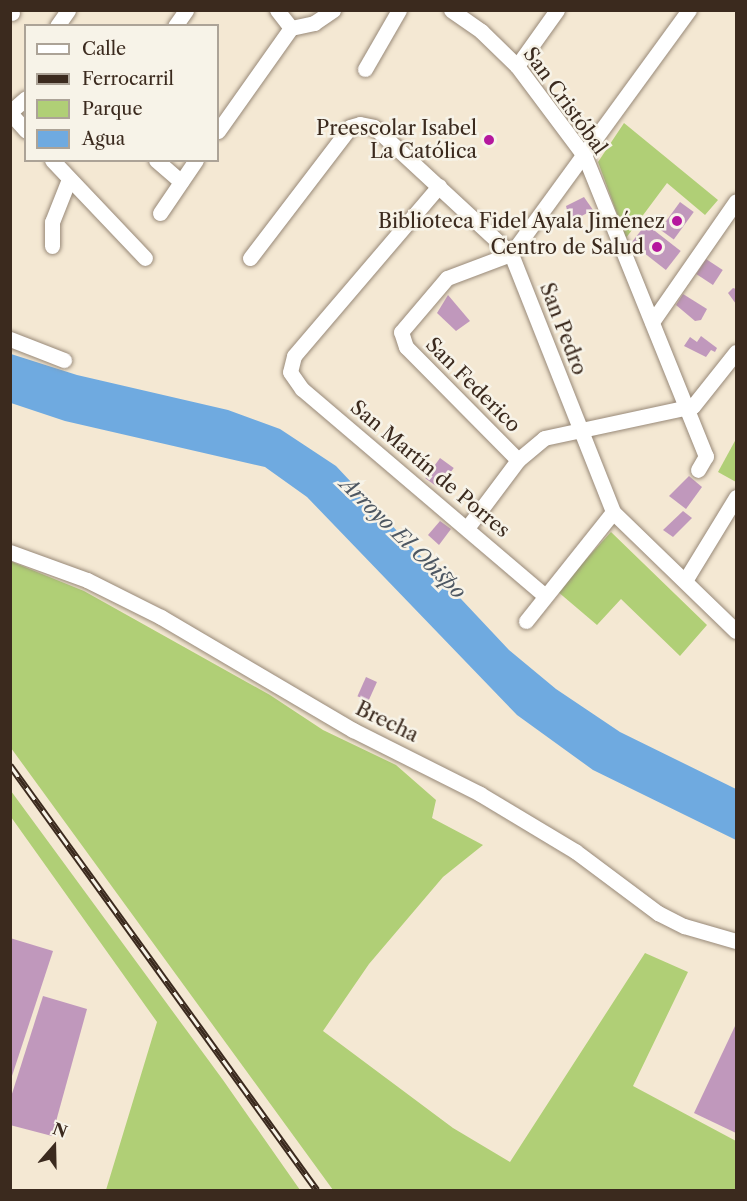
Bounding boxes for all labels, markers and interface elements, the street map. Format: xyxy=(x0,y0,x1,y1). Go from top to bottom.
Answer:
legend xyxy=(24,24,219,162)
text: Calle xyxy=(82,38,126,60)
street label: San Cristóbal xyxy=(518,43,612,159)
text: Ferrocarril xyxy=(82,68,174,90)
text: Parque xyxy=(82,98,143,120)
place label: Preescolar Isabel La Católica xyxy=(316,116,477,163)
text: Agua xyxy=(82,128,125,150)
marker: Preescolar Isabel La Católica xyxy=(482,133,496,147)
place label: Biblioteca Fidel Ayala Jiménez xyxy=(377,209,665,233)
marker: Biblioteca Fidel Ayala Jiménez xyxy=(670,214,684,228)
place label: Centro de Salud xyxy=(490,235,644,259)
marker: Centro de Salud xyxy=(648,238,666,256)
street label: San Pedro xyxy=(534,280,592,378)
street label: San Federico xyxy=(421,333,525,437)
street label: San Martín de Porres xyxy=(346,395,514,543)
water label: Arroyo El Obispo xyxy=(335,472,471,604)
street label: Brecha xyxy=(352,697,422,747)
north arrow xyxy=(24,1117,84,1177)
text: N xyxy=(50,1118,70,1142)

